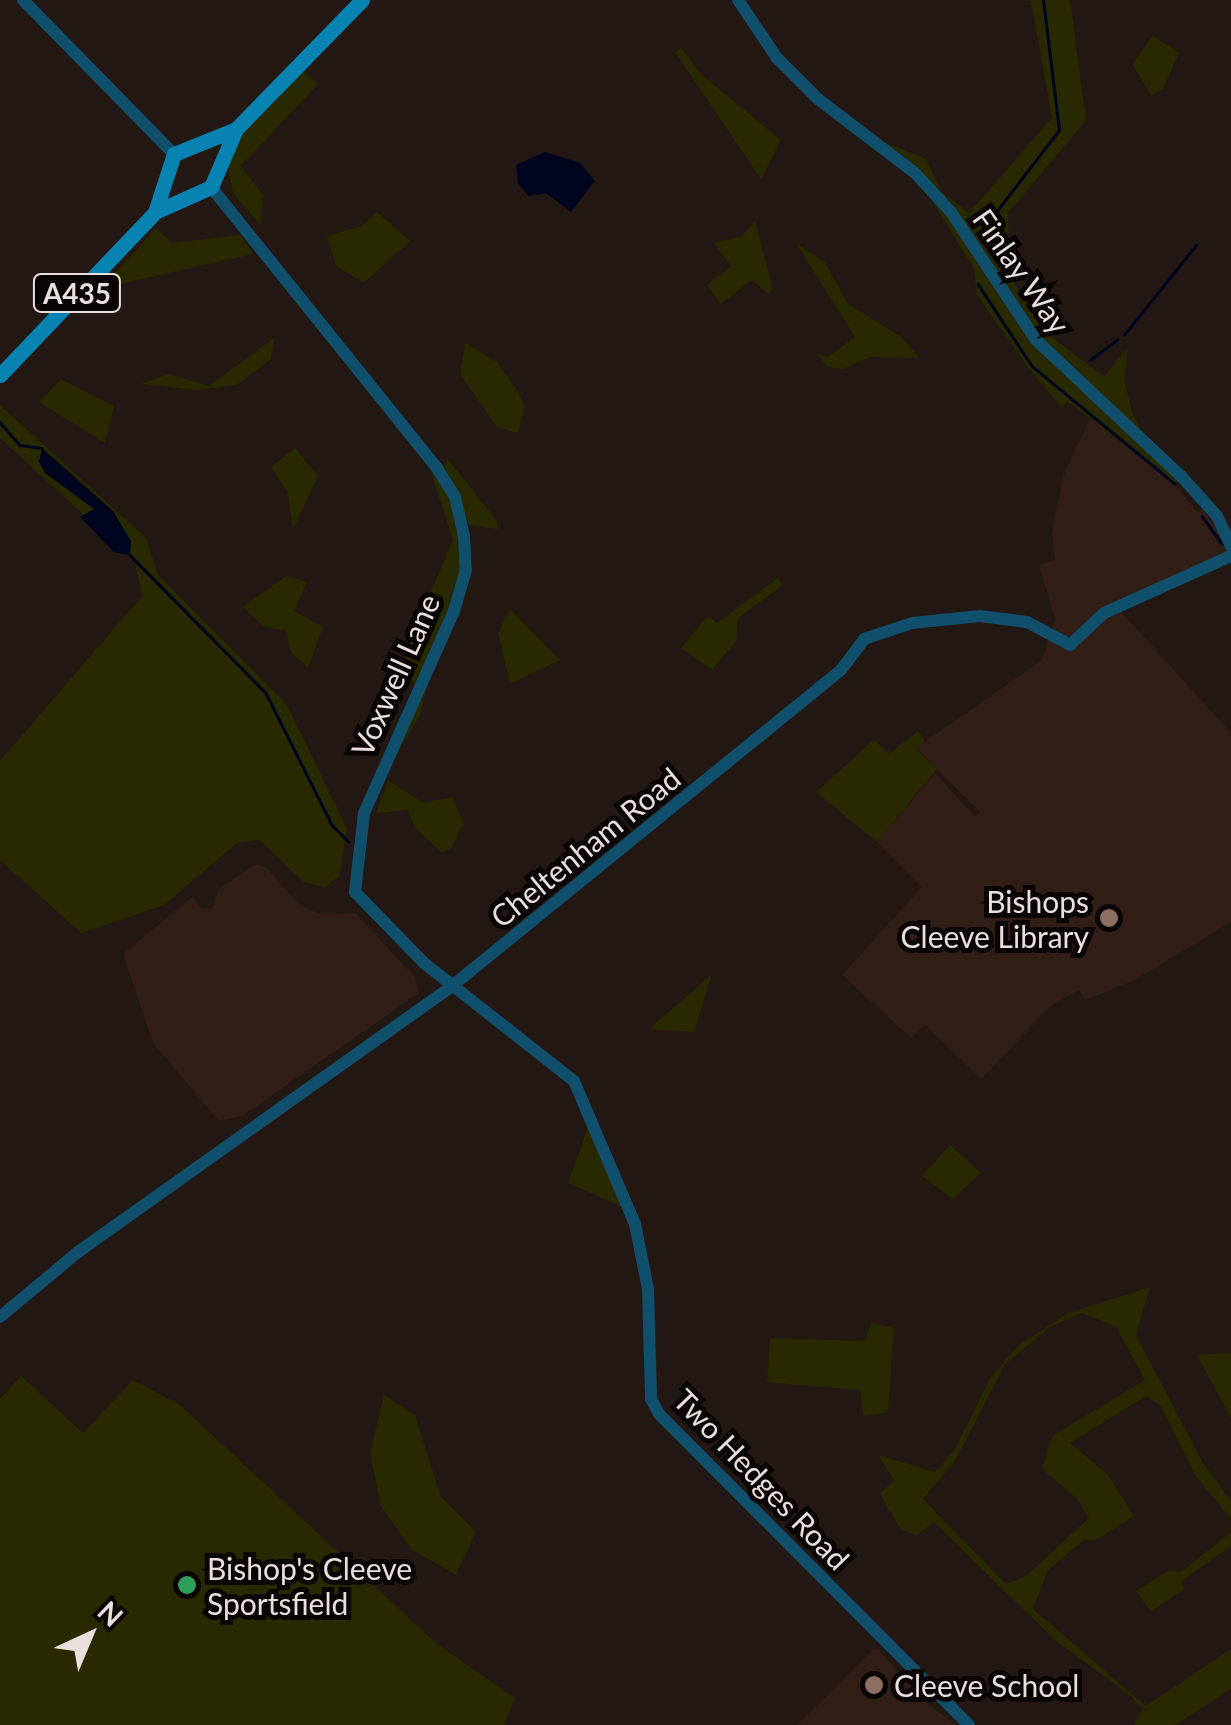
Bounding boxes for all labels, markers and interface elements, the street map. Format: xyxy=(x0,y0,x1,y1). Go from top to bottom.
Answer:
street label: Finlay Way xyxy=(966,201,1078,341)
road number: A435 xyxy=(32,270,122,316)
street label: Voxwell Lane xyxy=(343,589,447,761)
street label: Cheltenham Road xyxy=(483,760,687,934)
place label: Bishops Cleeve Library xyxy=(901,883,1089,954)
marker: Bishops Cleeve Library xyxy=(1098,907,1120,929)
street label: Two Hedges Road xyxy=(667,1381,857,1577)
place label: Bishop's Cleeve Sportsfield xyxy=(207,1550,412,1620)
marker: Bishop's Cleeve Sportsfield xyxy=(176,1574,198,1596)
north arrow xyxy=(40,1585,140,1685)
text: N xyxy=(91,1594,130,1633)
place label: Cleeve School xyxy=(894,1667,1079,1703)
marker: Cleeve School xyxy=(863,1674,885,1696)

